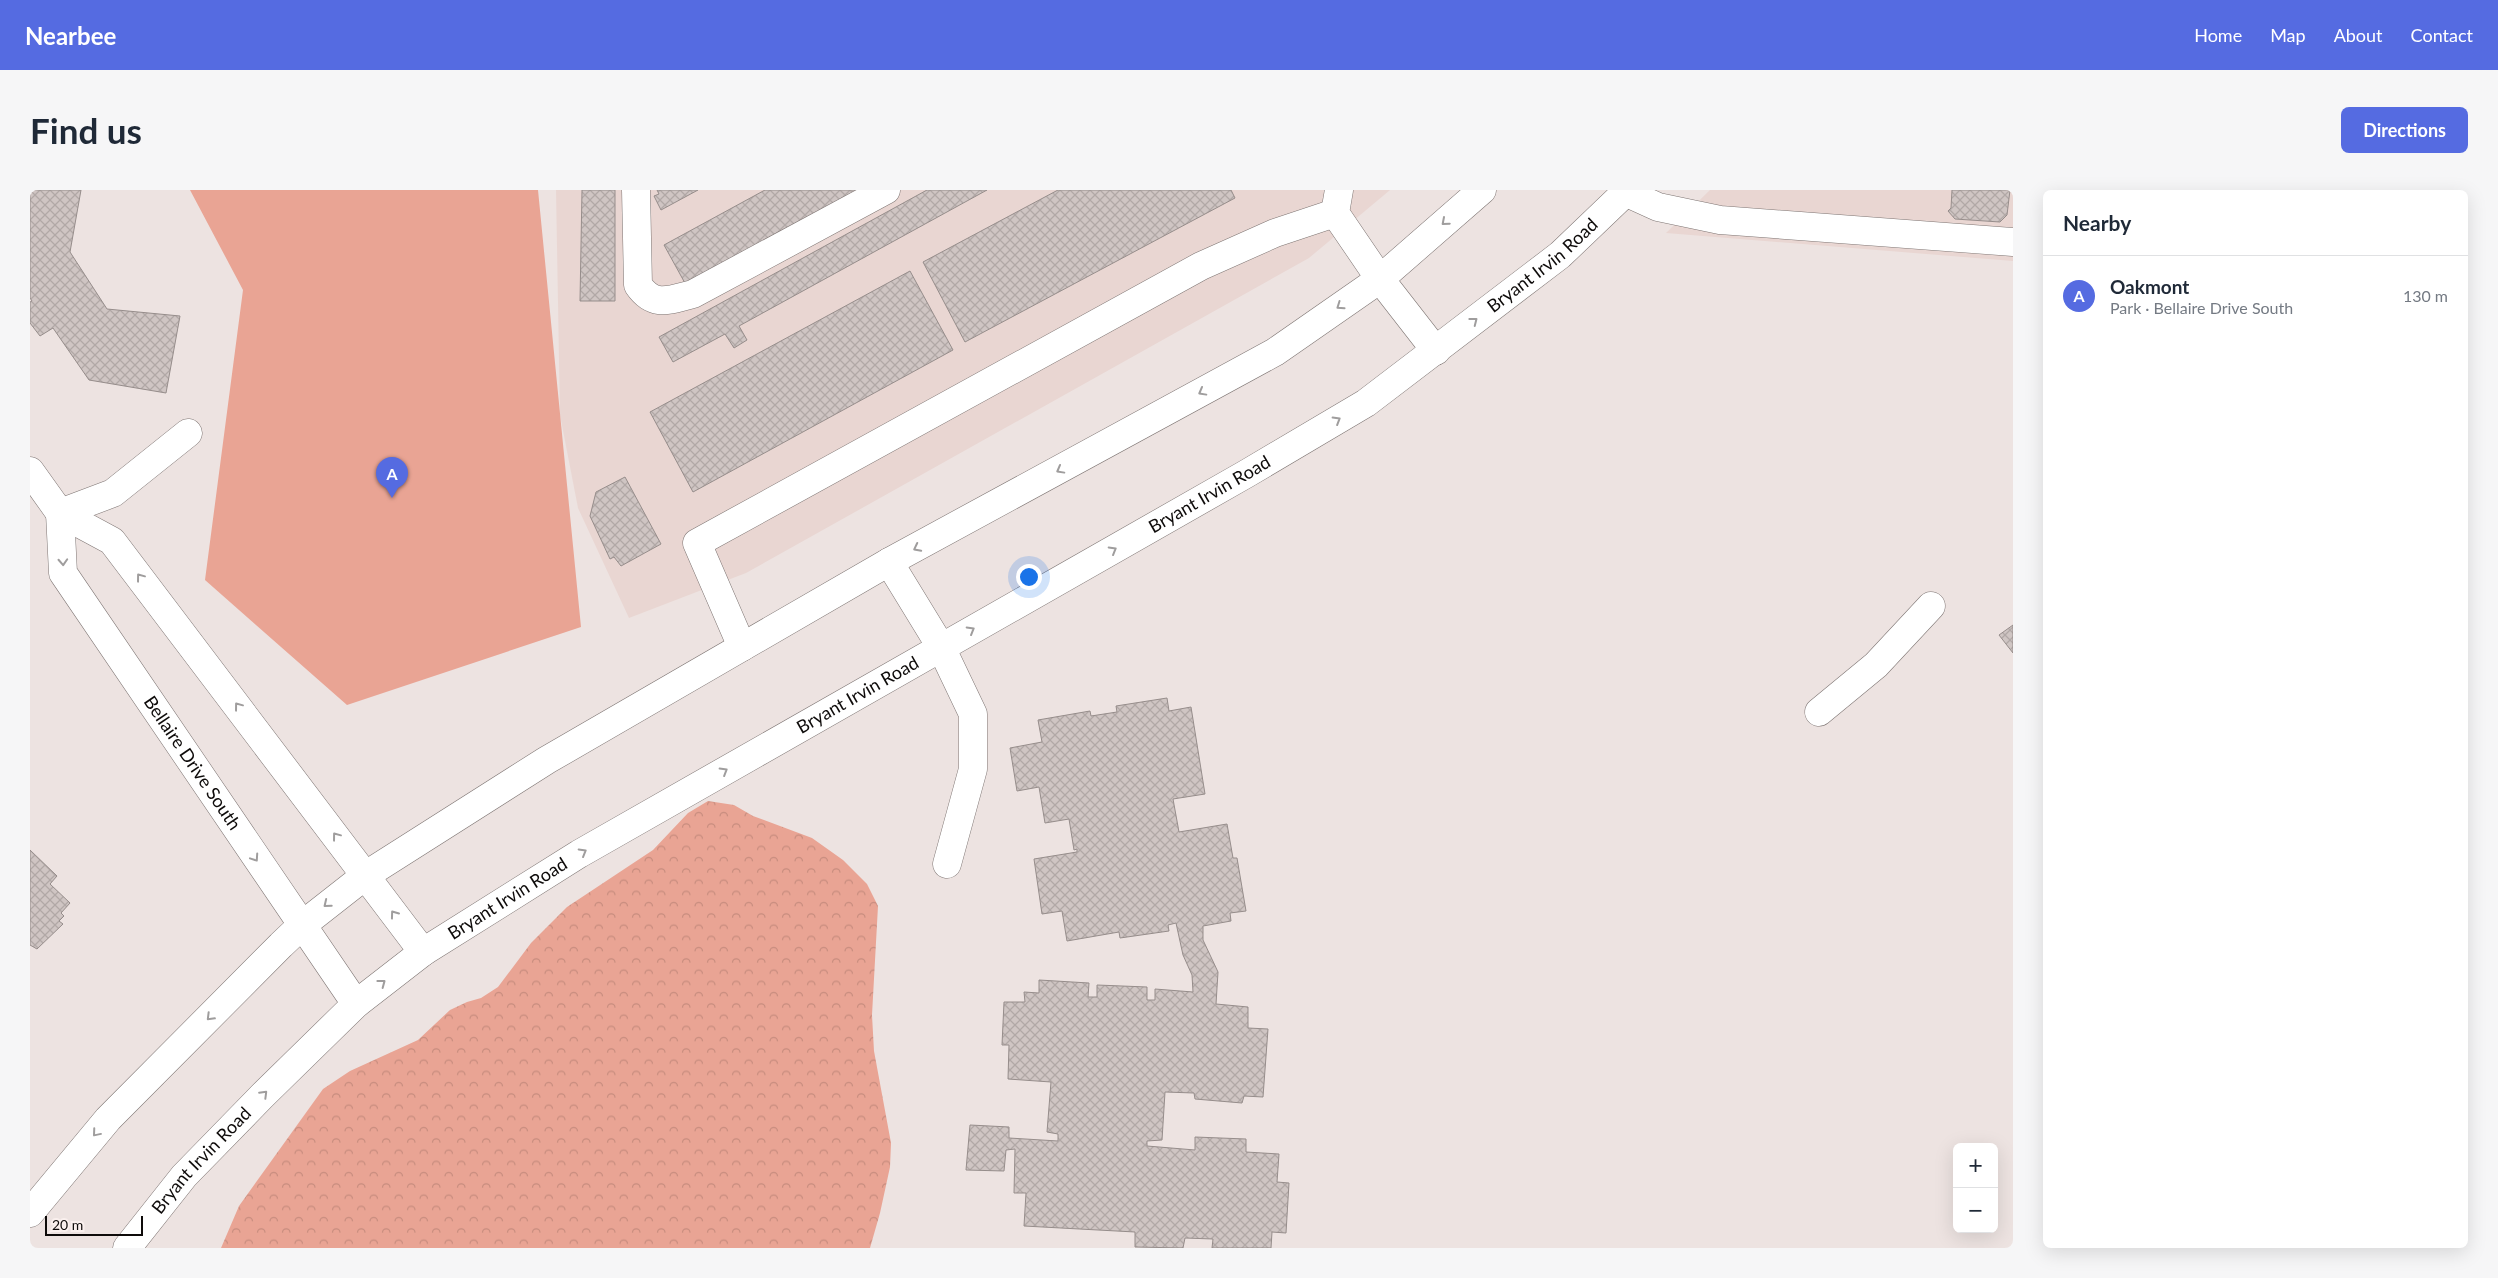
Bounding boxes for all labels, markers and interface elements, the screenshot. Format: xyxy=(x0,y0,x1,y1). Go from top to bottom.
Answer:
text: Nearbee xyxy=(25,21,116,50)
text: Home xyxy=(2194,24,2242,46)
text: Map xyxy=(2270,24,2306,46)
text: About xyxy=(2334,24,2383,46)
text: Contact xyxy=(2411,24,2473,46)
button: Directions xyxy=(2341,107,2468,153)
text: Find us xyxy=(30,109,142,151)
text: Nearby xyxy=(2063,210,2131,235)
street label: Bryant Irvin Road xyxy=(1482,213,1602,317)
one-way arrow xyxy=(1442,216,1451,225)
text: Oakmont xyxy=(2110,275,2189,298)
text: A xyxy=(2073,286,2085,305)
text: 130 m xyxy=(2403,286,2448,305)
text: Park · Bellaire Drive South xyxy=(2110,298,2293,317)
one-way arrow xyxy=(1336,300,1346,309)
one-way arrow xyxy=(1468,318,1478,327)
one-way arrow xyxy=(1198,386,1207,396)
one-way arrow xyxy=(1332,417,1341,427)
street label: Bryant Irvin Road xyxy=(1144,450,1274,537)
pin: A xyxy=(376,457,408,498)
one-way arrow xyxy=(1056,464,1065,474)
one-way arrow xyxy=(913,542,922,552)
one-way arrow xyxy=(1107,546,1116,556)
one-way arrow xyxy=(57,558,68,566)
your location xyxy=(1016,564,1042,590)
one-way arrow xyxy=(137,574,145,583)
one-way arrow xyxy=(966,626,975,636)
street label: Bryant Irvin Road xyxy=(792,651,922,738)
street label: Bellaire Drive South xyxy=(140,691,246,834)
one-way arrow xyxy=(235,702,244,712)
one-way arrow xyxy=(718,768,727,778)
one-way arrow xyxy=(334,833,342,842)
one-way arrow xyxy=(578,849,587,859)
one-way arrow xyxy=(249,852,258,862)
street label: Bryant Irvin Road xyxy=(443,852,571,944)
one-way arrow xyxy=(324,899,333,907)
one-way arrow xyxy=(391,910,400,920)
one-way arrow xyxy=(377,980,386,989)
one-way arrow xyxy=(206,1011,215,1020)
one-way arrow xyxy=(258,1091,267,1100)
street label: Bryant Irvin Road xyxy=(147,1102,255,1218)
one-way arrow xyxy=(94,1127,102,1136)
map controls xyxy=(1953,1143,1998,1233)
button: + xyxy=(1953,1143,1998,1188)
button: − xyxy=(1953,1188,1998,1233)
scale bar xyxy=(45,1213,142,1236)
text: 20 m xyxy=(52,1216,83,1233)

